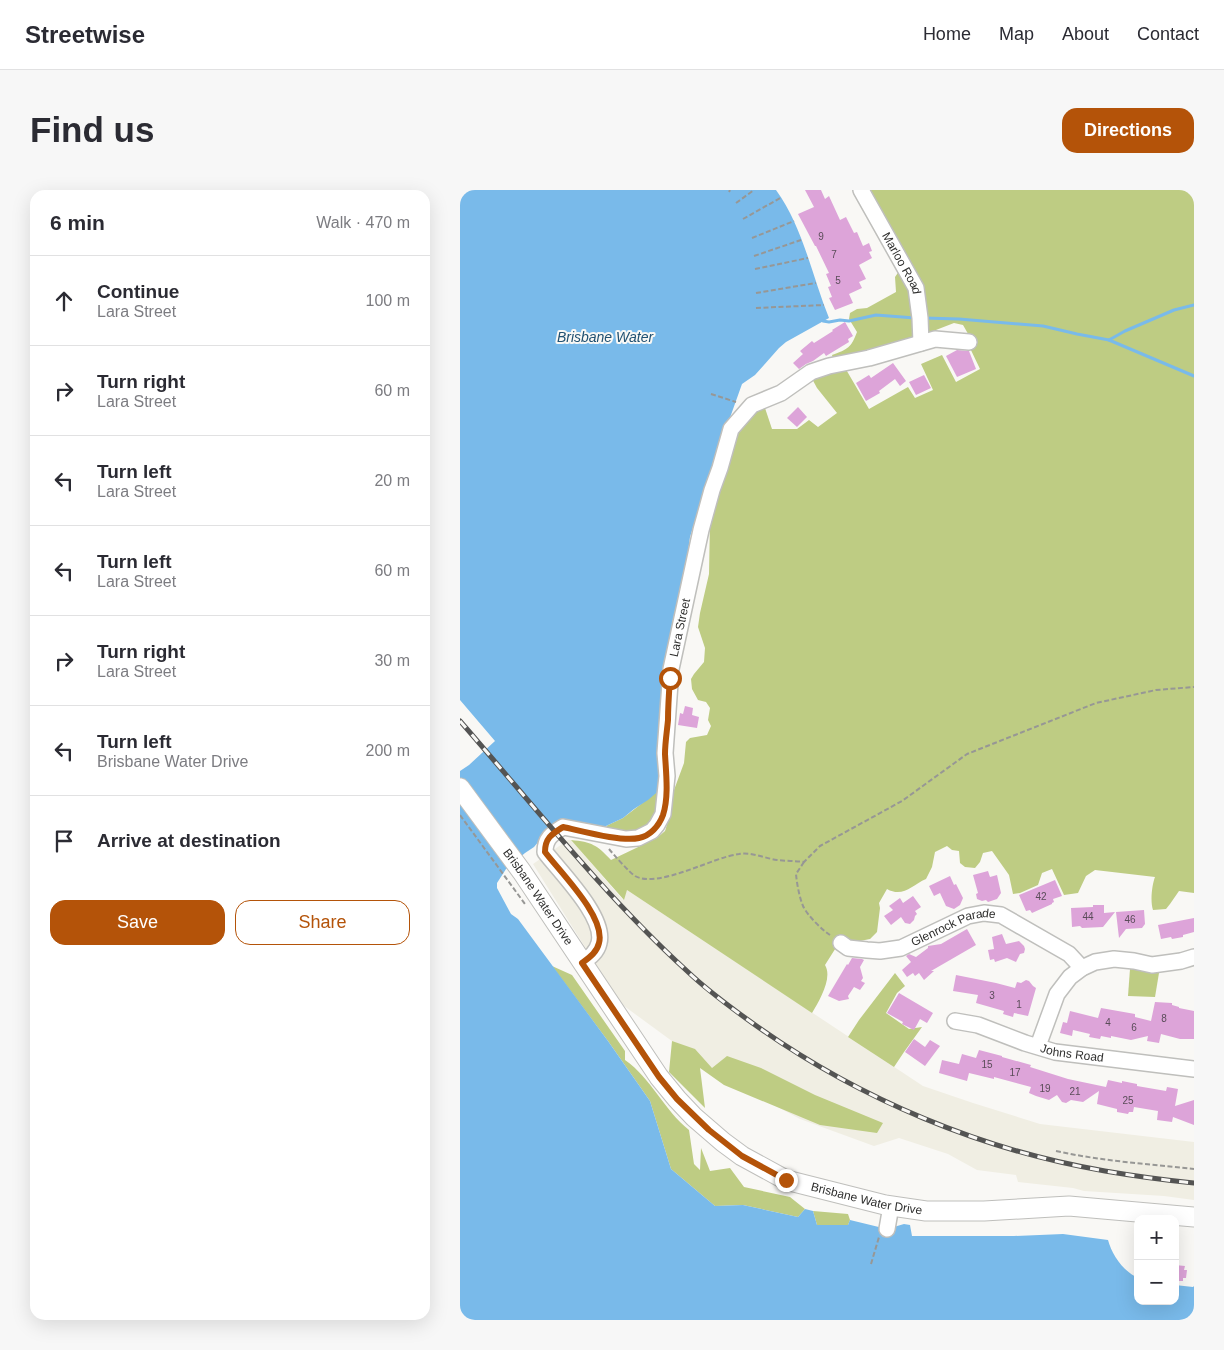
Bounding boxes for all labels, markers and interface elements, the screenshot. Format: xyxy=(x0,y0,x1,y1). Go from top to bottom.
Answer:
text: Streetwise xyxy=(25,21,145,48)
text: Home xyxy=(923,24,971,44)
text: Map xyxy=(999,24,1034,44)
text: About xyxy=(1062,24,1109,44)
text: Contact xyxy=(1137,24,1199,44)
button: Directions xyxy=(1062,108,1194,153)
text: Find us xyxy=(30,110,154,149)
text: 6 min xyxy=(50,211,105,234)
text: Walk · 470 m xyxy=(316,214,410,231)
street label: Marloo Road xyxy=(879,230,924,295)
house number: 9 xyxy=(818,231,824,242)
house number: 7 xyxy=(831,249,837,260)
house number: 5 xyxy=(835,275,841,286)
text: Continue xyxy=(97,281,179,302)
icon: ahead xyxy=(50,287,78,315)
text: 100 m xyxy=(366,292,410,309)
text: Lara Street xyxy=(97,303,176,320)
water label: Brisbane Water xyxy=(557,329,654,345)
text: Turn right xyxy=(97,371,185,392)
icon: right xyxy=(50,377,78,405)
text: 60 m xyxy=(374,382,410,399)
text: Lara Street xyxy=(97,393,176,410)
text: Turn left xyxy=(97,461,172,482)
icon: left xyxy=(50,467,78,495)
text: 20 m xyxy=(374,472,410,489)
text: Lara Street xyxy=(97,483,176,500)
text: Turn left xyxy=(97,551,172,572)
icon: left xyxy=(50,557,78,585)
text: 60 m xyxy=(374,562,410,579)
text: Lara Street xyxy=(97,573,176,590)
street label: Lara Street xyxy=(667,596,693,658)
text: Turn right xyxy=(97,641,185,662)
icon: right xyxy=(50,647,78,675)
text: 30 m xyxy=(374,652,410,669)
text: Lara Street xyxy=(97,663,176,680)
route start xyxy=(659,667,682,690)
text: Turn left xyxy=(97,731,172,752)
icon: left xyxy=(50,737,78,765)
text: 200 m xyxy=(366,742,410,759)
text: Brisbane Water Drive xyxy=(97,753,248,770)
icon: arrive xyxy=(50,827,78,855)
text: Arrive at destination xyxy=(97,830,281,851)
street label: Brisbane Water Drive xyxy=(500,846,576,948)
house number: 42 xyxy=(1035,891,1047,902)
button: Save xyxy=(50,900,225,945)
button: Share xyxy=(235,900,410,945)
street label: Glenrock Parade xyxy=(909,906,997,949)
house number: 44 xyxy=(1082,911,1094,922)
house number: 46 xyxy=(1124,914,1136,925)
house number: 3 xyxy=(989,990,995,1001)
house number: 1 xyxy=(1016,999,1022,1010)
house number: 8 xyxy=(1161,1013,1167,1024)
house number: 4 xyxy=(1105,1017,1111,1028)
house number: 6 xyxy=(1131,1022,1137,1033)
street label: Johns Road xyxy=(1039,1041,1105,1065)
house number: 15 xyxy=(981,1059,993,1070)
house number: 17 xyxy=(1009,1067,1021,1078)
house number: 19 xyxy=(1039,1083,1051,1094)
house number: 21 xyxy=(1069,1086,1081,1097)
house number: 25 xyxy=(1122,1095,1134,1106)
route end xyxy=(775,1169,798,1192)
street label: Brisbane Water Drive xyxy=(809,1180,924,1217)
map controls xyxy=(1134,1215,1179,1305)
button: + xyxy=(1134,1215,1179,1260)
button: − xyxy=(1134,1260,1179,1305)

